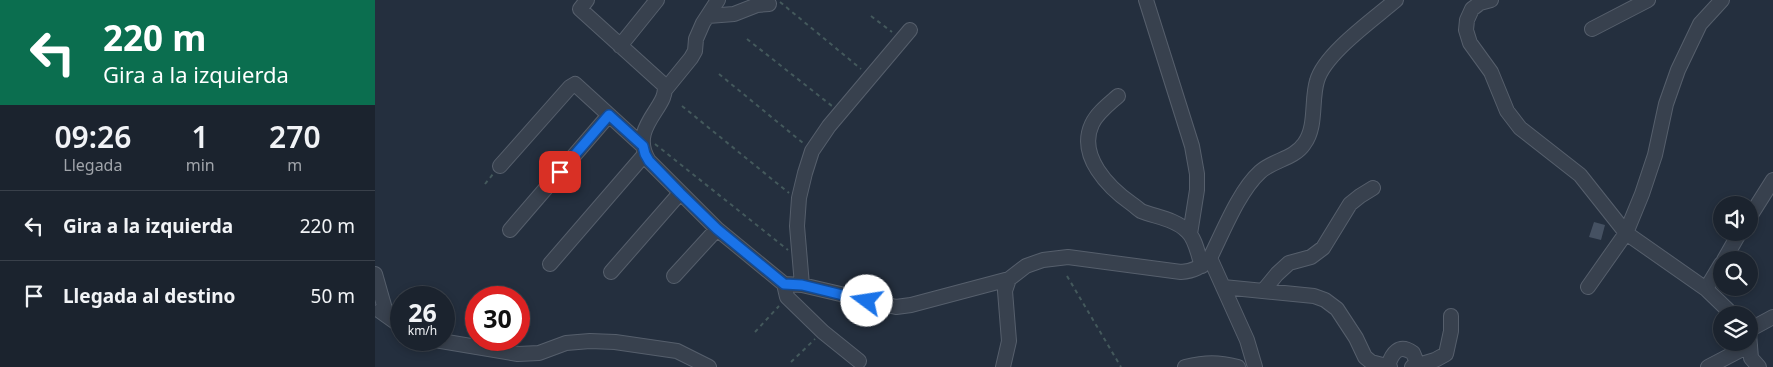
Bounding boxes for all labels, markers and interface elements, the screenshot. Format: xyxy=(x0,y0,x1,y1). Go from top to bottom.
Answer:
text: 220 m xyxy=(103,14,206,61)
icon: left xyxy=(20,20,85,85)
text: Gira a la izquierda xyxy=(103,59,289,89)
text: 09:26 xyxy=(54,116,131,157)
text: 1 xyxy=(192,116,209,157)
text: 270 xyxy=(269,116,321,157)
pin xyxy=(539,151,581,193)
text: Llegada xyxy=(63,154,122,176)
text: min xyxy=(186,154,215,176)
text: m xyxy=(287,154,302,176)
icon: arrive xyxy=(546,158,574,186)
map controls xyxy=(1713,196,1758,351)
button: sound xyxy=(1713,196,1758,241)
icon: left xyxy=(20,212,48,240)
text: Gira a la izquierda xyxy=(63,213,233,239)
text: 220 m xyxy=(300,213,355,239)
button: search xyxy=(1713,251,1758,296)
position arrow xyxy=(840,274,892,326)
icon: arrive xyxy=(20,282,48,310)
text: Llegada al destino xyxy=(63,283,235,309)
text: 50 m xyxy=(311,283,355,309)
speed limit sign: 30 xyxy=(465,286,530,351)
text: 26 xyxy=(408,295,437,329)
button: layers xyxy=(1713,306,1758,351)
text: km/h xyxy=(408,322,437,339)

